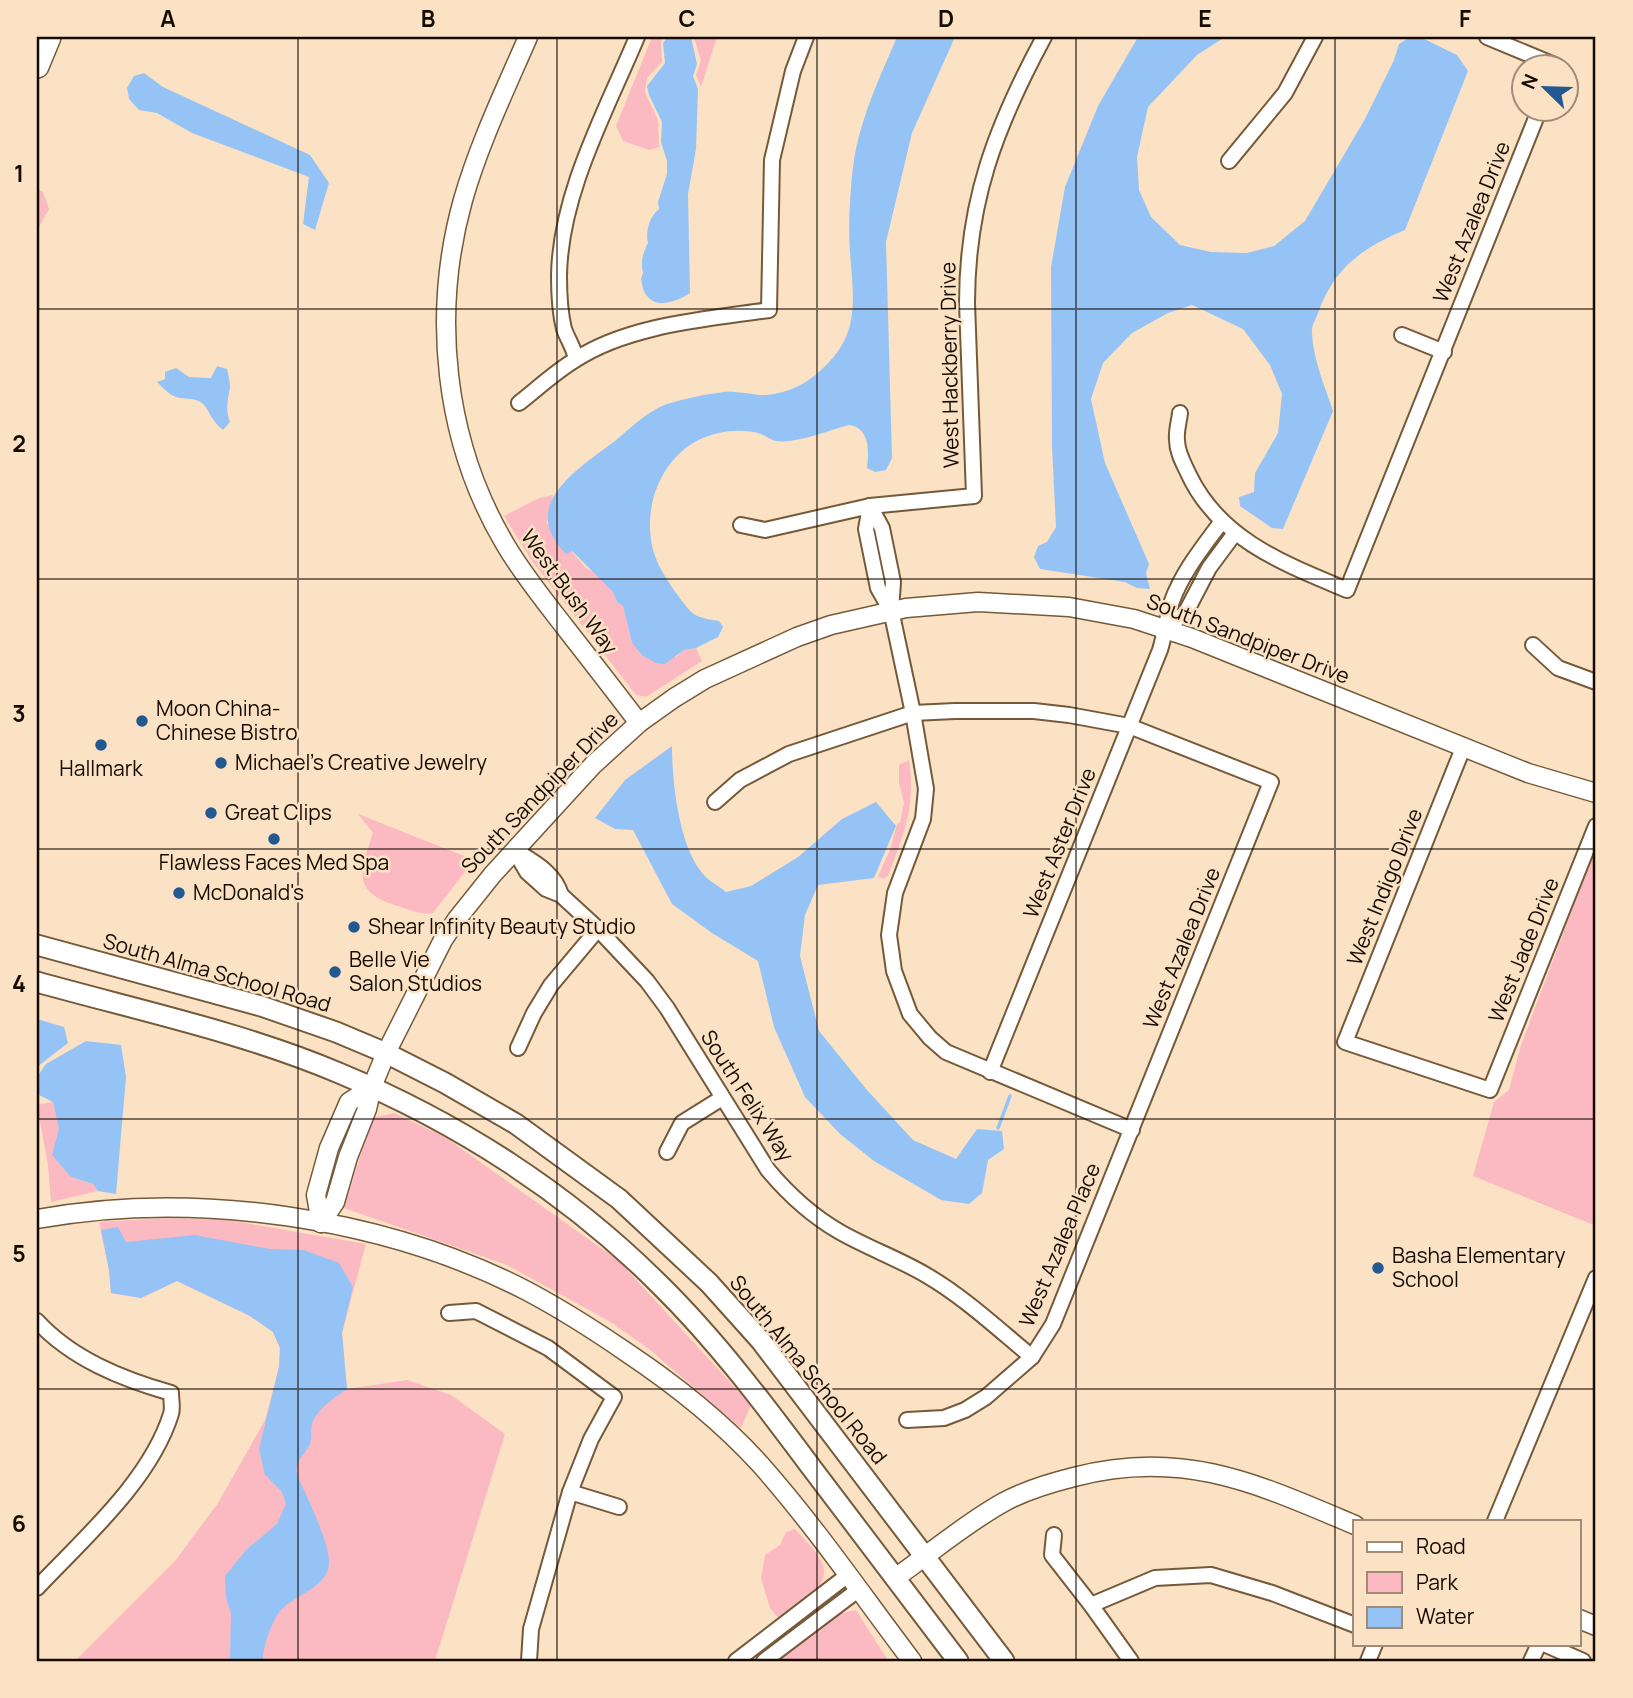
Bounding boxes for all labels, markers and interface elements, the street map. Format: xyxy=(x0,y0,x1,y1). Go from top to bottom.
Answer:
text: A xyxy=(160,2,176,34)
text: B xyxy=(421,2,435,34)
text: C xyxy=(679,2,696,34)
text: D xyxy=(938,2,954,34)
text: E xyxy=(1198,2,1212,34)
text: F xyxy=(1459,2,1471,34)
north arrow xyxy=(1510,52,1580,122)
text: N xyxy=(1515,70,1544,93)
street label: West Azalea Drive xyxy=(1426,137,1516,306)
text: 1 xyxy=(14,157,24,189)
street label: West Hackberry Drive xyxy=(933,262,965,468)
text: 2 xyxy=(12,427,26,459)
street label: West Bush Way xyxy=(515,523,625,660)
street label: South Sandpiper Drive xyxy=(1143,586,1354,690)
place label: Moon China- Chinese Bistro xyxy=(156,694,298,746)
text: 3 xyxy=(12,697,26,729)
street label: South Sandpiper Drive xyxy=(454,705,624,879)
marker: Moon China- Chinese Bistro xyxy=(134,713,150,729)
marker: Hallmark xyxy=(93,737,109,753)
place label: Michael's Creative Jewelry xyxy=(235,748,487,776)
place label: Hallmark xyxy=(59,754,143,782)
marker: Michael's Creative Jewelry xyxy=(213,755,229,771)
street label: West Aster Drive xyxy=(1016,763,1102,922)
place label: Great Clips xyxy=(225,798,332,826)
street label: West Indigo Drive xyxy=(1340,804,1428,969)
marker: Great Clips xyxy=(203,805,219,821)
marker: Flawless Faces Med Spa xyxy=(266,831,282,847)
place label: Flawless Faces Med Spa xyxy=(159,848,389,876)
street label: West Azalea Drive xyxy=(1136,863,1226,1032)
street label: West Jade Drive xyxy=(1481,873,1565,1026)
place label: McDonald's xyxy=(193,878,304,906)
marker: McDonald's xyxy=(171,885,187,901)
place label: Shear Infinity Beauty Studio xyxy=(368,912,636,940)
marker: Shear Infinity Beauty Studio xyxy=(346,919,362,935)
street label: South Alma School Road xyxy=(100,926,334,1018)
place label: Belle Vie Salon Studios xyxy=(349,945,482,997)
marker: Belle Vie Salon Studios xyxy=(327,964,343,980)
text: 4 xyxy=(12,967,26,999)
street label: South Felix Way xyxy=(695,1024,801,1167)
street label: West Azalea Place xyxy=(1012,1158,1106,1331)
text: 5 xyxy=(12,1237,26,1269)
place label: Basha Elementary School xyxy=(1392,1241,1566,1293)
marker: Basha Elementary School xyxy=(1370,1260,1386,1276)
street label: South Alma School Road xyxy=(724,1269,894,1470)
text: 6 xyxy=(12,1507,26,1539)
legend xyxy=(1353,1520,1580,1646)
text: Road xyxy=(1416,1532,1466,1560)
text: Park xyxy=(1416,1568,1458,1596)
text: Water xyxy=(1416,1602,1475,1630)

